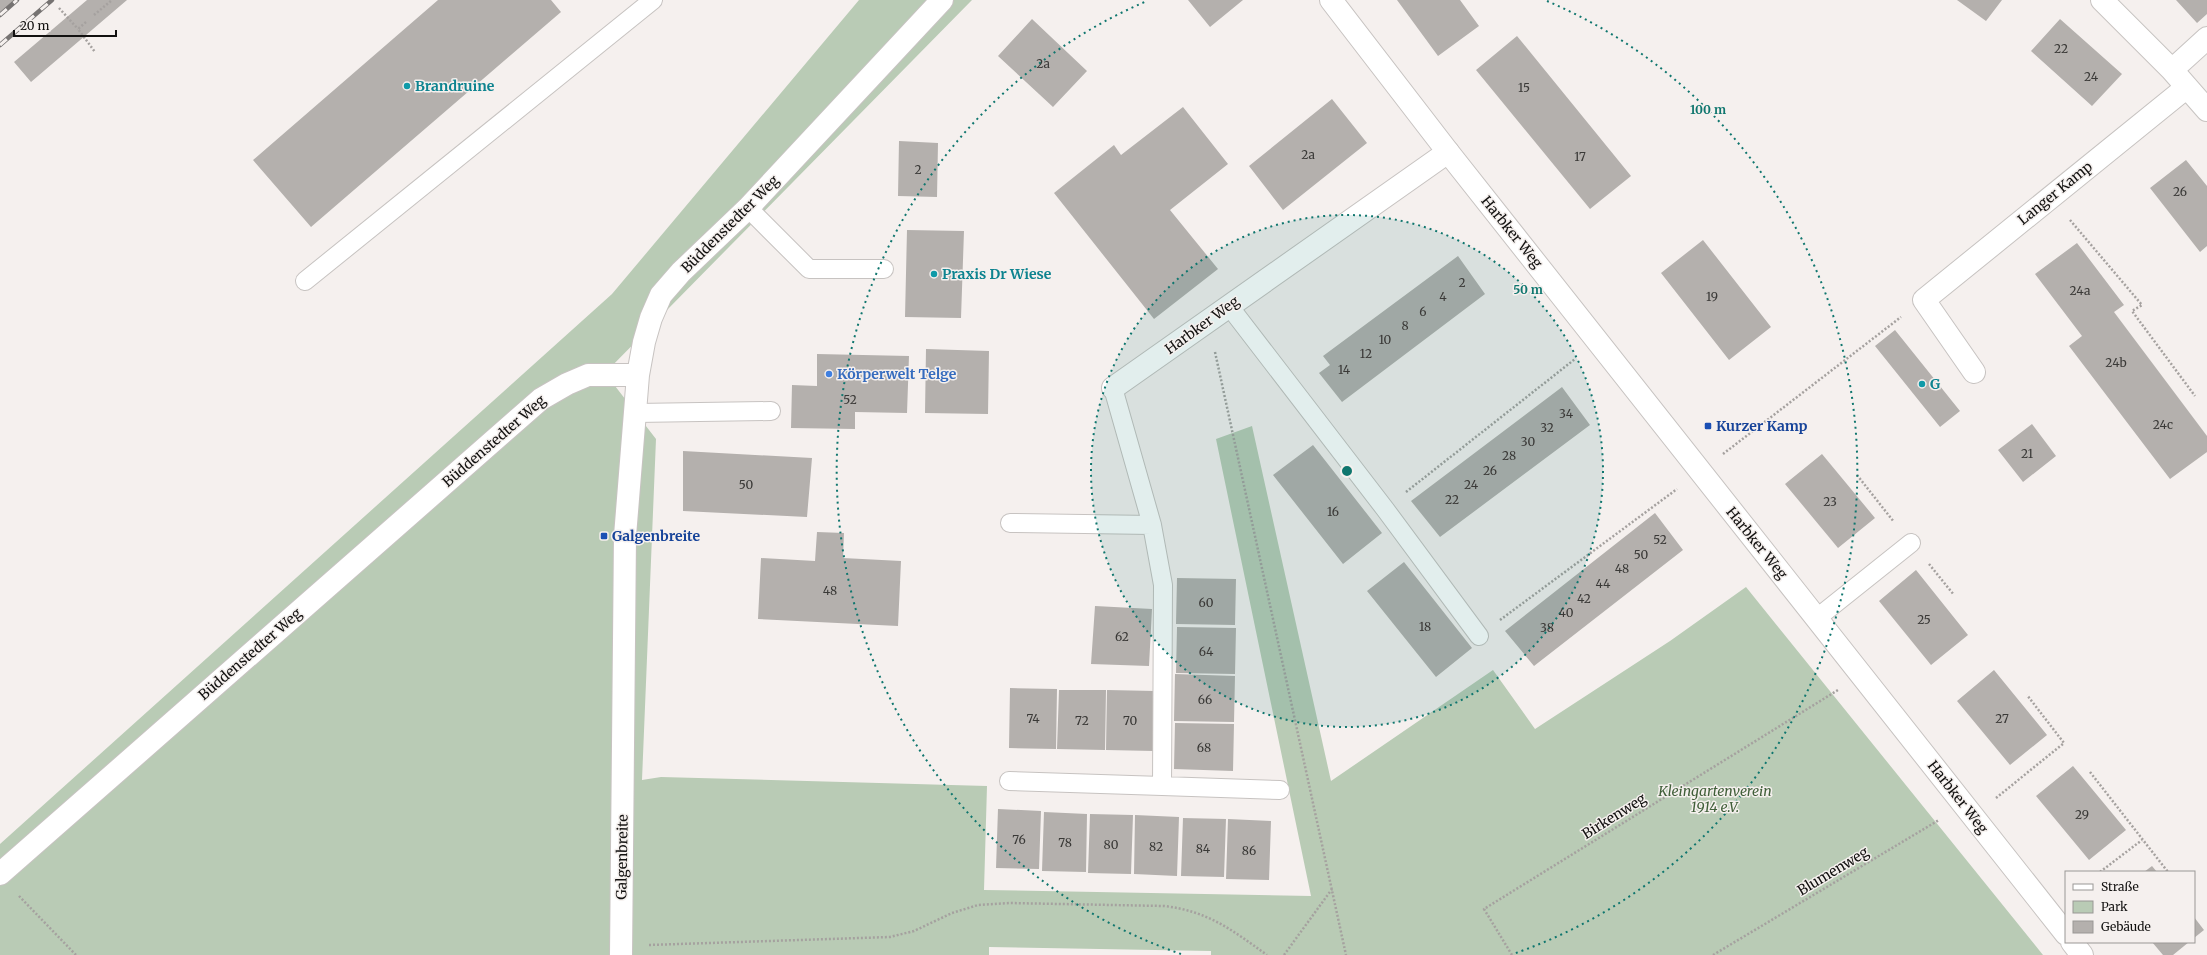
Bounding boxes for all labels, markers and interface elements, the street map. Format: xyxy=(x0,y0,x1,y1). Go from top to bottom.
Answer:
scale bar xyxy=(14,12,116,38)
text: 20 m xyxy=(20,18,49,33)
house number: 22 xyxy=(2054,41,2068,56)
house number: 2a xyxy=(1036,56,1050,71)
house number: 24 xyxy=(2084,69,2099,84)
place label: Brandruine xyxy=(415,77,495,95)
house number: 15 xyxy=(1518,80,1530,95)
marker: Brandruine xyxy=(402,81,412,91)
text: 100 m xyxy=(1690,102,1726,117)
house number: 2a xyxy=(1301,147,1315,162)
house number: 17 xyxy=(1574,149,1586,164)
street label: Langer Kamp xyxy=(2014,157,2096,229)
house number: 2 xyxy=(914,162,922,177)
street label: Büddenstedter Weg xyxy=(677,171,783,277)
house number: 26 xyxy=(2173,184,2187,199)
street label: Harbker Weg xyxy=(1477,192,1547,272)
place label: Praxis Dr Wiese xyxy=(942,265,1052,283)
marker: Praxis Dr Wiese xyxy=(929,269,939,279)
house number: 2 xyxy=(1458,275,1466,290)
text: 50 m xyxy=(1513,282,1543,297)
house number: 24a xyxy=(2070,283,2091,298)
house number: 4 xyxy=(1439,289,1447,304)
house number: 19 xyxy=(1706,289,1718,304)
street label: Harbker Weg xyxy=(1161,292,1243,358)
house number: 6 xyxy=(1419,304,1427,319)
house number: 8 xyxy=(1401,318,1409,333)
house number: 10 xyxy=(1379,332,1392,347)
house number: 12 xyxy=(1360,346,1372,361)
house number: 24b xyxy=(2105,355,2127,370)
house number: 14 xyxy=(1338,362,1351,377)
place label: Körperwelt Telge xyxy=(837,365,957,383)
marker: Körperwelt Telge xyxy=(824,369,834,379)
place label: G xyxy=(1930,375,1941,393)
marker: G xyxy=(1917,379,1927,389)
street label: Büddenstedter Weg xyxy=(439,391,550,491)
house number: 52 xyxy=(843,392,857,407)
house number: 34 xyxy=(1559,406,1574,421)
place label: Kurzer Kamp xyxy=(1716,417,1808,435)
house number: 24c xyxy=(2153,417,2173,432)
house number: 32 xyxy=(1540,420,1554,435)
marker: Kurzer Kamp xyxy=(1703,421,1713,431)
house number: 30 xyxy=(1521,434,1535,449)
house number: 21 xyxy=(2021,446,2034,461)
house number: 28 xyxy=(1502,448,1516,463)
house number: 26 xyxy=(1483,463,1497,478)
centre of rings xyxy=(1340,464,1354,478)
house number: 50 xyxy=(739,477,754,492)
house number: 24 xyxy=(1464,477,1479,492)
house number: 22 xyxy=(1445,492,1459,507)
house number: 23 xyxy=(1823,494,1837,509)
street label: Harbker Weg xyxy=(1722,503,1792,583)
house number: 16 xyxy=(1327,504,1339,519)
place label: Galgenbreite xyxy=(612,527,700,545)
marker: Galgenbreite xyxy=(599,531,609,541)
house number: 52 xyxy=(1653,532,1667,547)
house number: 50 xyxy=(1634,547,1649,562)
house number: 48 xyxy=(1615,561,1629,576)
house number: 44 xyxy=(1596,576,1611,591)
house number: 48 xyxy=(823,583,837,598)
house number: 42 xyxy=(1577,591,1591,606)
house number: 60 xyxy=(1199,595,1214,610)
street label: Büddenstedter Weg xyxy=(195,604,306,704)
house number: 40 xyxy=(1559,605,1574,620)
house number: 25 xyxy=(1917,612,1931,627)
house number: 18 xyxy=(1419,619,1431,634)
house number: 38 xyxy=(1540,620,1554,635)
house number: 62 xyxy=(1115,629,1129,644)
house number: 64 xyxy=(1199,644,1214,659)
house number: 66 xyxy=(1198,692,1212,707)
house number: 74 xyxy=(1026,711,1040,726)
house number: 27 xyxy=(1995,711,2009,726)
house number: 72 xyxy=(1075,713,1089,728)
house number: 70 xyxy=(1123,713,1137,728)
house number: 68 xyxy=(1197,740,1211,755)
street label: Harbker Weg xyxy=(1924,757,1992,837)
park label: Kleingartenverein 1914 e.V. xyxy=(1657,782,1772,816)
street label: Birkenweg xyxy=(1579,789,1650,843)
house number: 29 xyxy=(2075,807,2089,822)
street label: Galgenbreite xyxy=(612,814,632,900)
house number: 76 xyxy=(1012,832,1026,847)
house number: 78 xyxy=(1058,835,1072,850)
house number: 80 xyxy=(1104,837,1119,852)
house number: 82 xyxy=(1149,839,1163,854)
house number: 84 xyxy=(1196,841,1211,856)
street label: Blumenweg xyxy=(1794,842,1872,899)
house number: 86 xyxy=(1242,843,1256,858)
legend xyxy=(2065,871,2195,943)
text: Straße xyxy=(2101,879,2139,894)
text: Park xyxy=(2101,899,2128,914)
text: Gebäude xyxy=(2101,919,2151,934)

